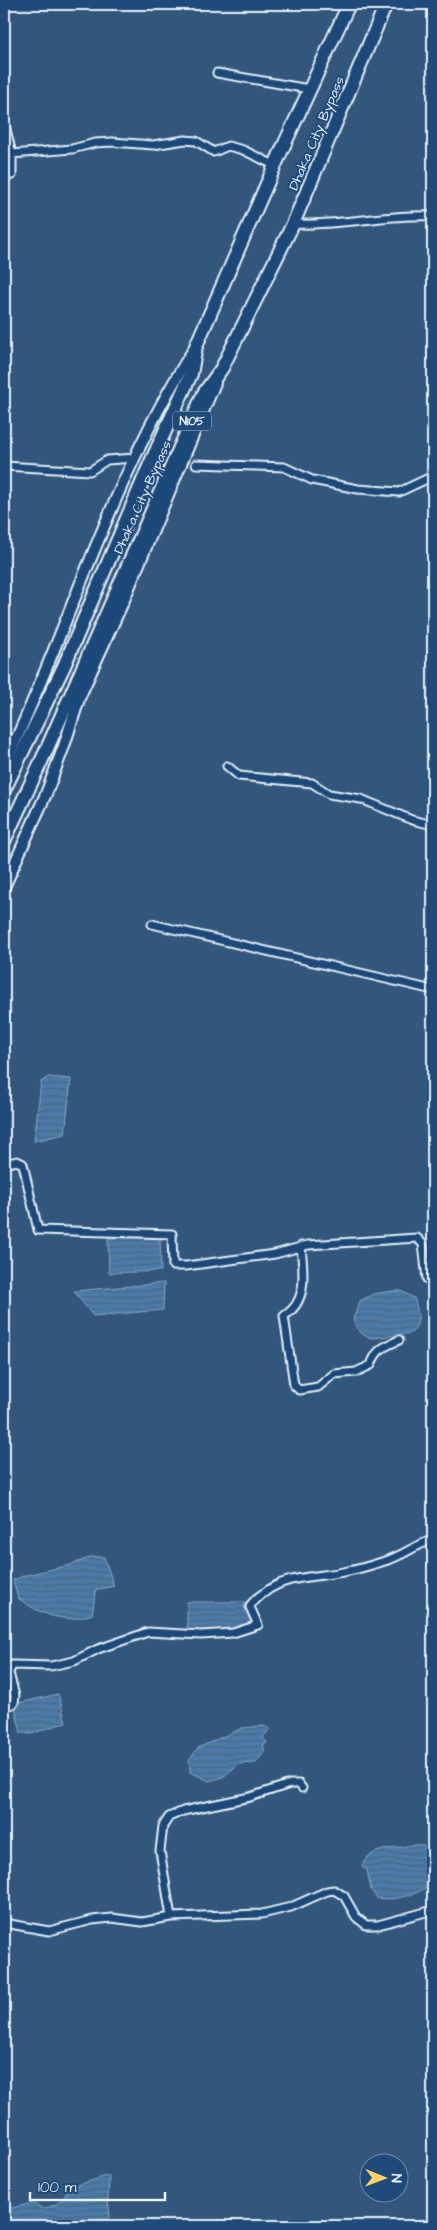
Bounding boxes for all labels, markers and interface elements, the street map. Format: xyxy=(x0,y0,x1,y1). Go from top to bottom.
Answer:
street label: Dhaka City Bypass xyxy=(284,73,350,193)
road number: N105 xyxy=(173,412,211,431)
street label: Dhaka City Bypass xyxy=(109,438,177,557)
north arrow xyxy=(360,2152,410,2202)
scale bar xyxy=(30,2170,165,2202)
text: N xyxy=(386,2174,406,2183)
text: 100 m xyxy=(38,2177,77,2198)

